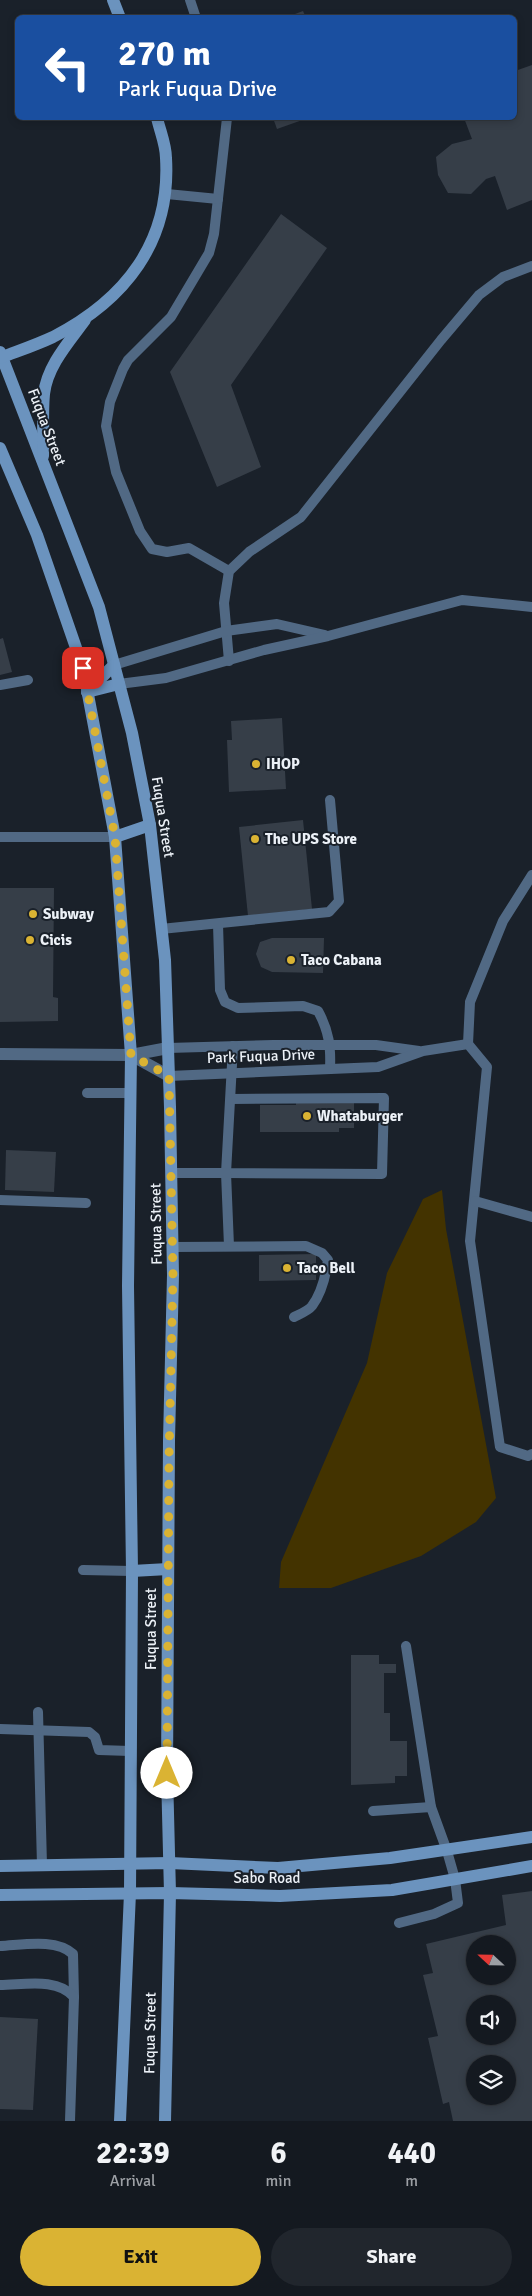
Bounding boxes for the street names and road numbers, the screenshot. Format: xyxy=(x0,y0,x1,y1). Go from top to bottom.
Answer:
street label: Fuqua Street xyxy=(24,386,70,468)
street label: Fuqua Street xyxy=(148,775,178,859)
street label: Park Fuqua Drive xyxy=(207,1045,315,1067)
street label: Fuqua Street xyxy=(146,1183,166,1265)
street label: Fuqua Street xyxy=(142,1588,160,1670)
street label: Sabo Road xyxy=(233,1869,301,1887)
street label: Fuqua Street xyxy=(140,1992,160,2074)

